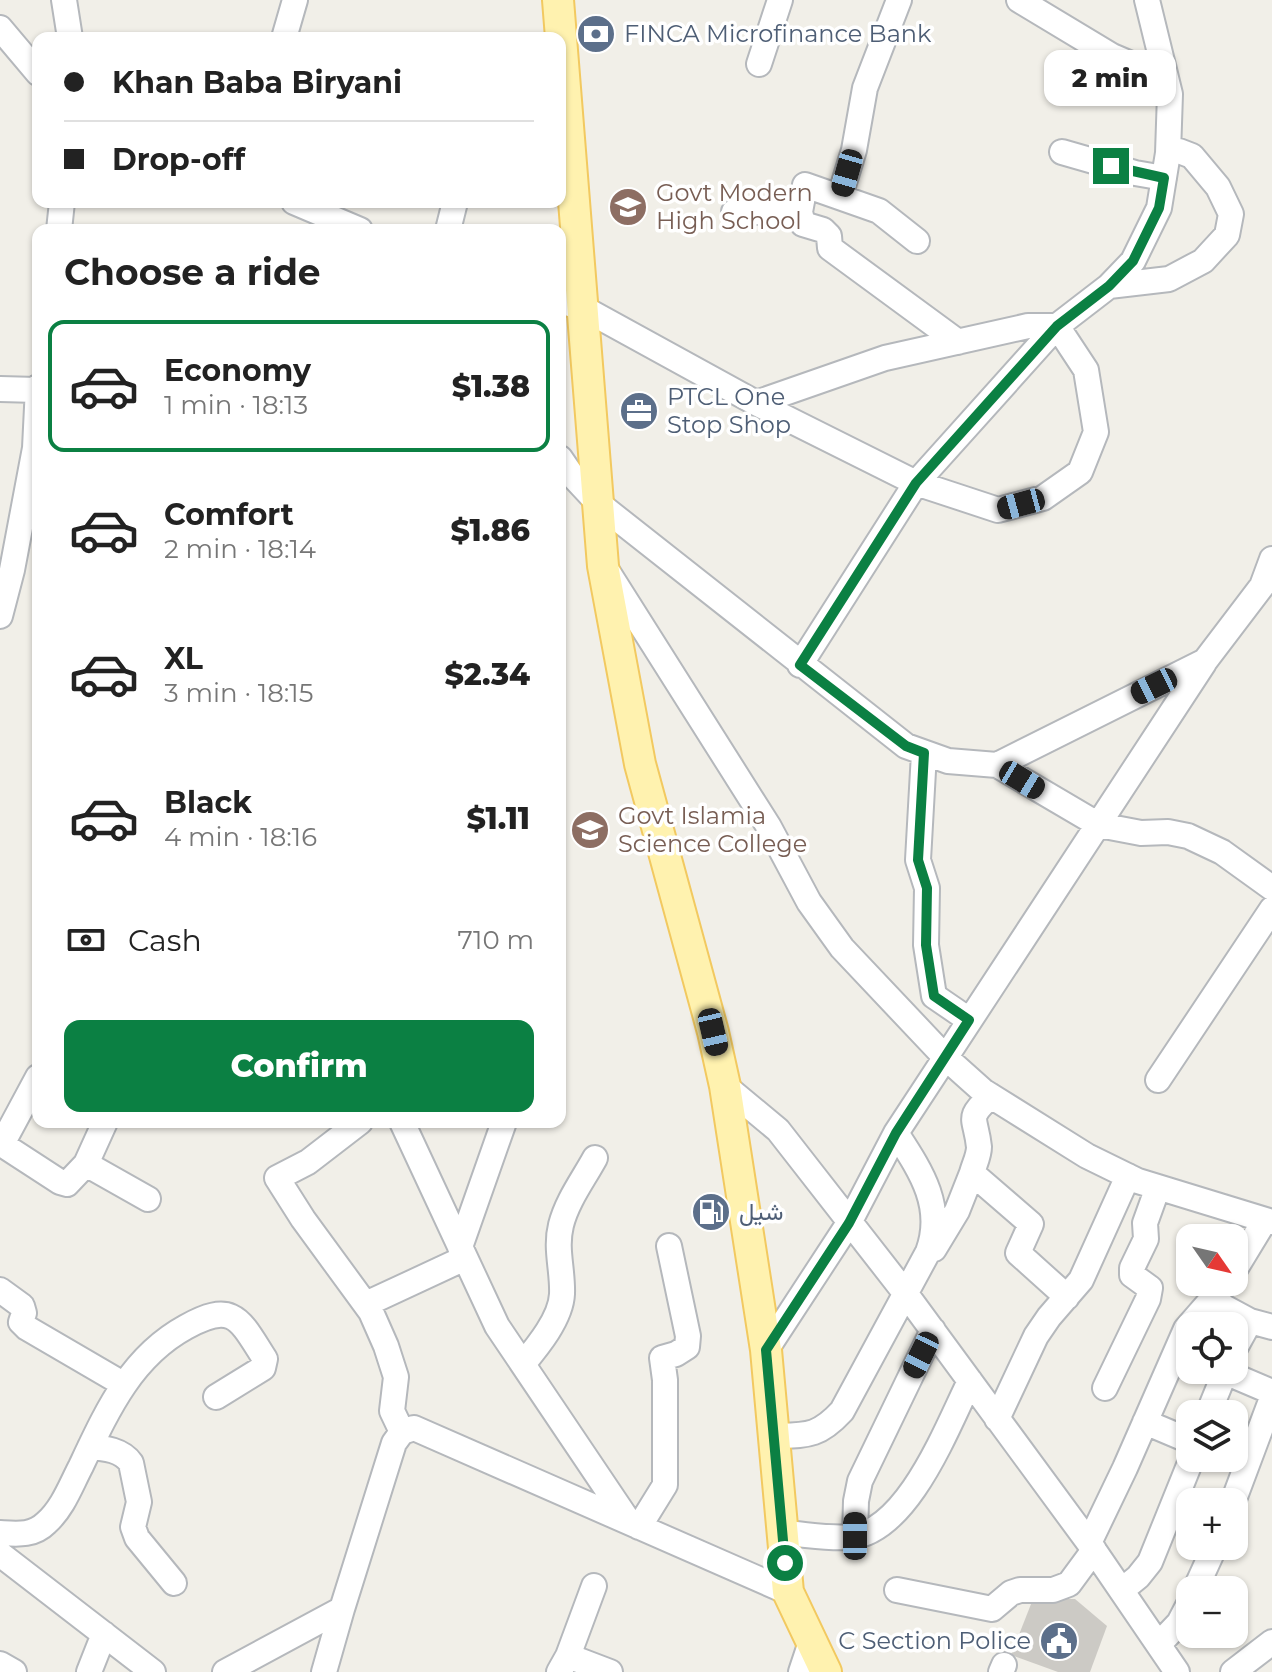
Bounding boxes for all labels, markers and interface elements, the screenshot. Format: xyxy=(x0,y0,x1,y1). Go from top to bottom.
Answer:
bank icon: FINCA Microfinance Bank xyxy=(575,13,617,55)
place label: FINCA Microfinance Bank xyxy=(624,19,932,48)
callout: 2 min xyxy=(1045,50,1177,106)
text: 2 min xyxy=(1072,62,1148,94)
text: Khan Baba Biryani xyxy=(112,64,402,101)
text: Drop-off xyxy=(112,141,245,178)
car xyxy=(829,147,865,199)
route end xyxy=(1093,148,1129,184)
place label: Govt Modern High School xyxy=(656,178,813,235)
school or university icon: Govt Modern High School xyxy=(607,186,649,228)
text: Choose a ride xyxy=(64,250,321,294)
icon: car xyxy=(68,350,140,422)
text: Economy xyxy=(164,352,311,389)
text: $1.38 xyxy=(452,368,530,405)
place label: PTCL One Stop Shop xyxy=(667,382,791,439)
text: 1 min · 18:13 xyxy=(164,389,308,421)
office icon: PTCL One Stop Shop xyxy=(618,390,660,432)
car xyxy=(995,486,1047,522)
icon: car xyxy=(68,494,140,566)
text: Comfort xyxy=(164,496,294,533)
text: $1.86 xyxy=(450,512,530,549)
text: 2 min · 18:14 xyxy=(164,533,316,565)
icon: car xyxy=(68,638,140,710)
text: XL xyxy=(164,640,203,677)
text: $2.34 xyxy=(444,656,530,693)
car xyxy=(1127,665,1181,707)
text: 3 min · 18:15 xyxy=(164,677,313,709)
car xyxy=(995,757,1049,803)
icon: car xyxy=(68,782,140,854)
text: Black xyxy=(164,784,252,821)
text: $1.11 xyxy=(466,800,530,837)
place label: Govt Islamia Science College xyxy=(618,801,807,858)
school or university icon: Govt Islamia Science College xyxy=(569,809,611,851)
text: 4 min · 18:16 xyxy=(164,821,317,853)
icon: cash xyxy=(64,918,108,962)
text: Cash xyxy=(128,922,202,959)
text: 710 m xyxy=(457,924,534,956)
car xyxy=(696,1006,730,1058)
button: Confirm xyxy=(64,1020,534,1112)
fuel station icon: شیل xyxy=(690,1191,732,1233)
place label: شیل xyxy=(739,1197,784,1226)
north arrow xyxy=(1176,1224,1248,1296)
map controls xyxy=(1176,1224,1248,1648)
button: locate xyxy=(1176,1312,1248,1384)
car xyxy=(900,1328,942,1382)
button: layers xyxy=(1176,1400,1248,1472)
button: + xyxy=(1176,1488,1248,1560)
car xyxy=(843,1512,867,1560)
route start xyxy=(767,1545,803,1581)
button: − xyxy=(1176,1576,1248,1648)
public building icon: C Section Police xyxy=(1038,1620,1080,1662)
place label: C Section Police xyxy=(838,1626,1031,1655)

